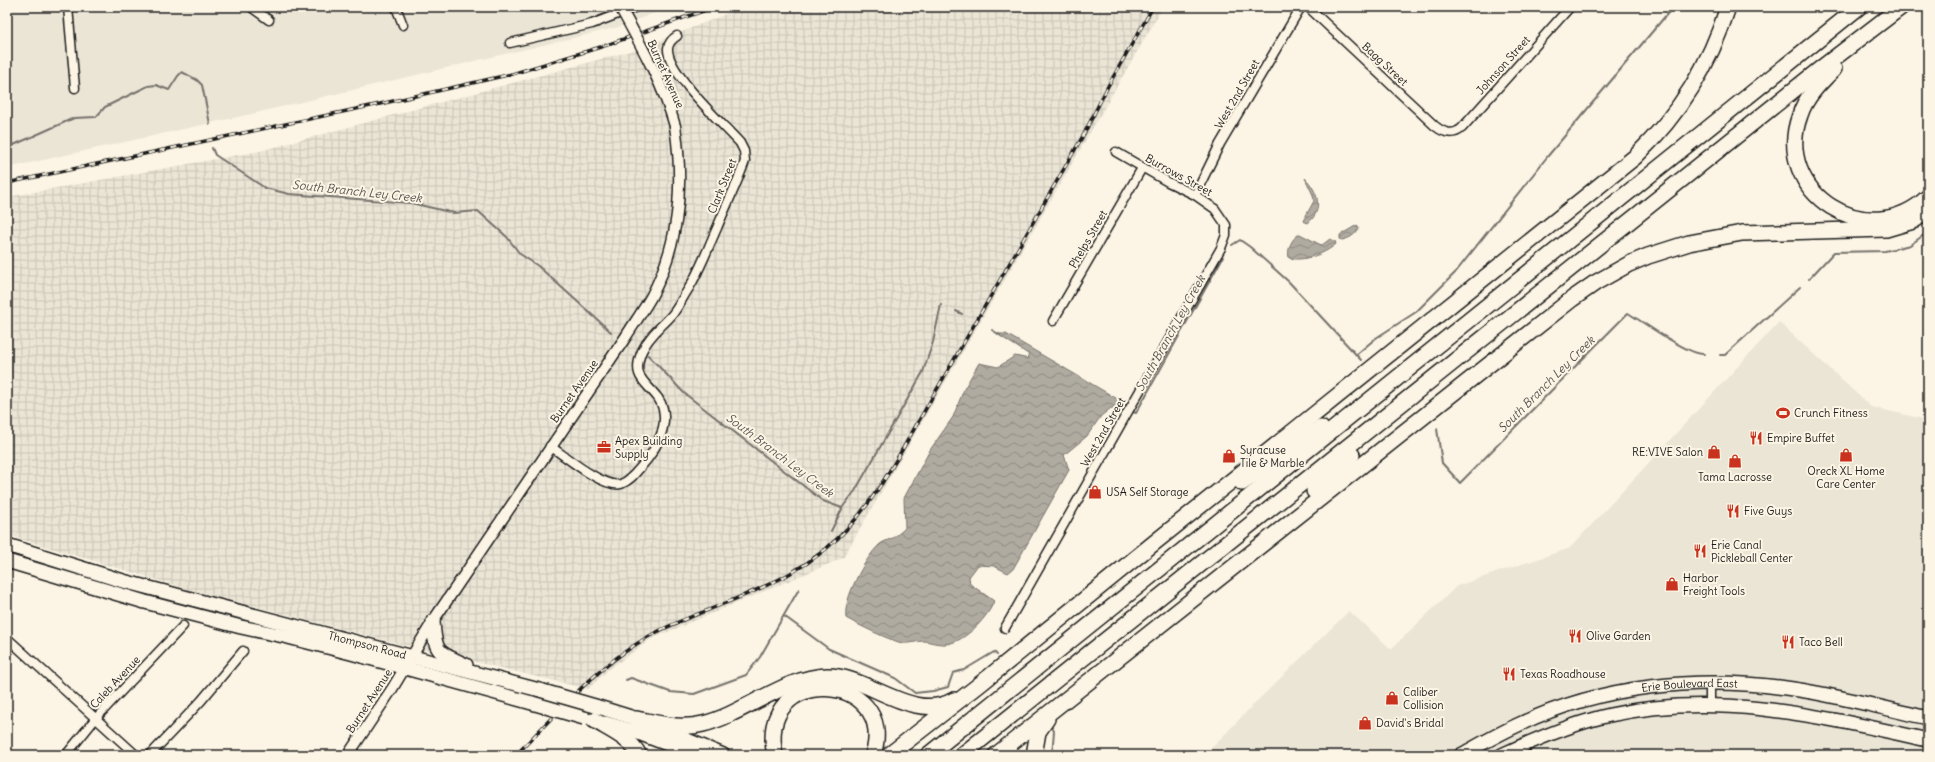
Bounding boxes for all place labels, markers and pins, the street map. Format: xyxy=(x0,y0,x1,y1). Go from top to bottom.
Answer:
sports icon: Crunch Fitness xyxy=(1775,405,1791,421)
place label: Crunch Fitness xyxy=(1794,406,1868,420)
restaurant icon: Empire Buffet xyxy=(1748,430,1764,446)
place label: Empire Buffet xyxy=(1767,431,1835,445)
place label: Apex Building Supply xyxy=(615,434,682,461)
office icon: Apex Building Supply xyxy=(596,439,612,455)
place label: Syracuse Tile & Marble xyxy=(1240,443,1304,470)
shop icon: RE:VIVE Salon xyxy=(1706,444,1722,460)
place label: RE:VIVE Salon xyxy=(1632,445,1703,459)
shop icon: Oreck XL Home Care Center xyxy=(1838,447,1854,463)
shop icon: Syracuse Tile & Marble xyxy=(1221,448,1237,464)
shop icon: Tama Lacrosse xyxy=(1727,453,1743,469)
place label: Oreck XL Home Care Center xyxy=(1807,464,1885,491)
place label: Tama Lacrosse xyxy=(1698,470,1772,484)
shop icon: USA Self Storage xyxy=(1087,484,1103,500)
place label: USA Self Storage xyxy=(1106,485,1189,499)
restaurant icon: Five Guys xyxy=(1725,503,1741,519)
place label: Five Guys xyxy=(1744,504,1792,518)
place label: Erie Canal Pickleball Center xyxy=(1711,538,1793,565)
restaurant icon: Erie Canal Pickleball Center xyxy=(1692,543,1708,559)
place label: Harbor Freight Tools xyxy=(1683,571,1745,598)
shop icon: Harbor Freight Tools xyxy=(1664,576,1680,592)
restaurant icon: Olive Garden xyxy=(1567,628,1583,644)
place label: Olive Garden xyxy=(1586,629,1651,643)
restaurant icon: Taco Bell xyxy=(1780,634,1796,650)
place label: Taco Bell xyxy=(1799,635,1843,649)
restaurant icon: Texas Roadhouse xyxy=(1501,666,1517,682)
place label: Texas Roadhouse xyxy=(1520,667,1606,681)
place label: Caliber Collision xyxy=(1403,685,1444,712)
shop icon: Caliber Collision xyxy=(1384,690,1400,706)
shop icon: David's Bridal xyxy=(1357,715,1373,731)
place label: David's Bridal xyxy=(1376,716,1443,730)

